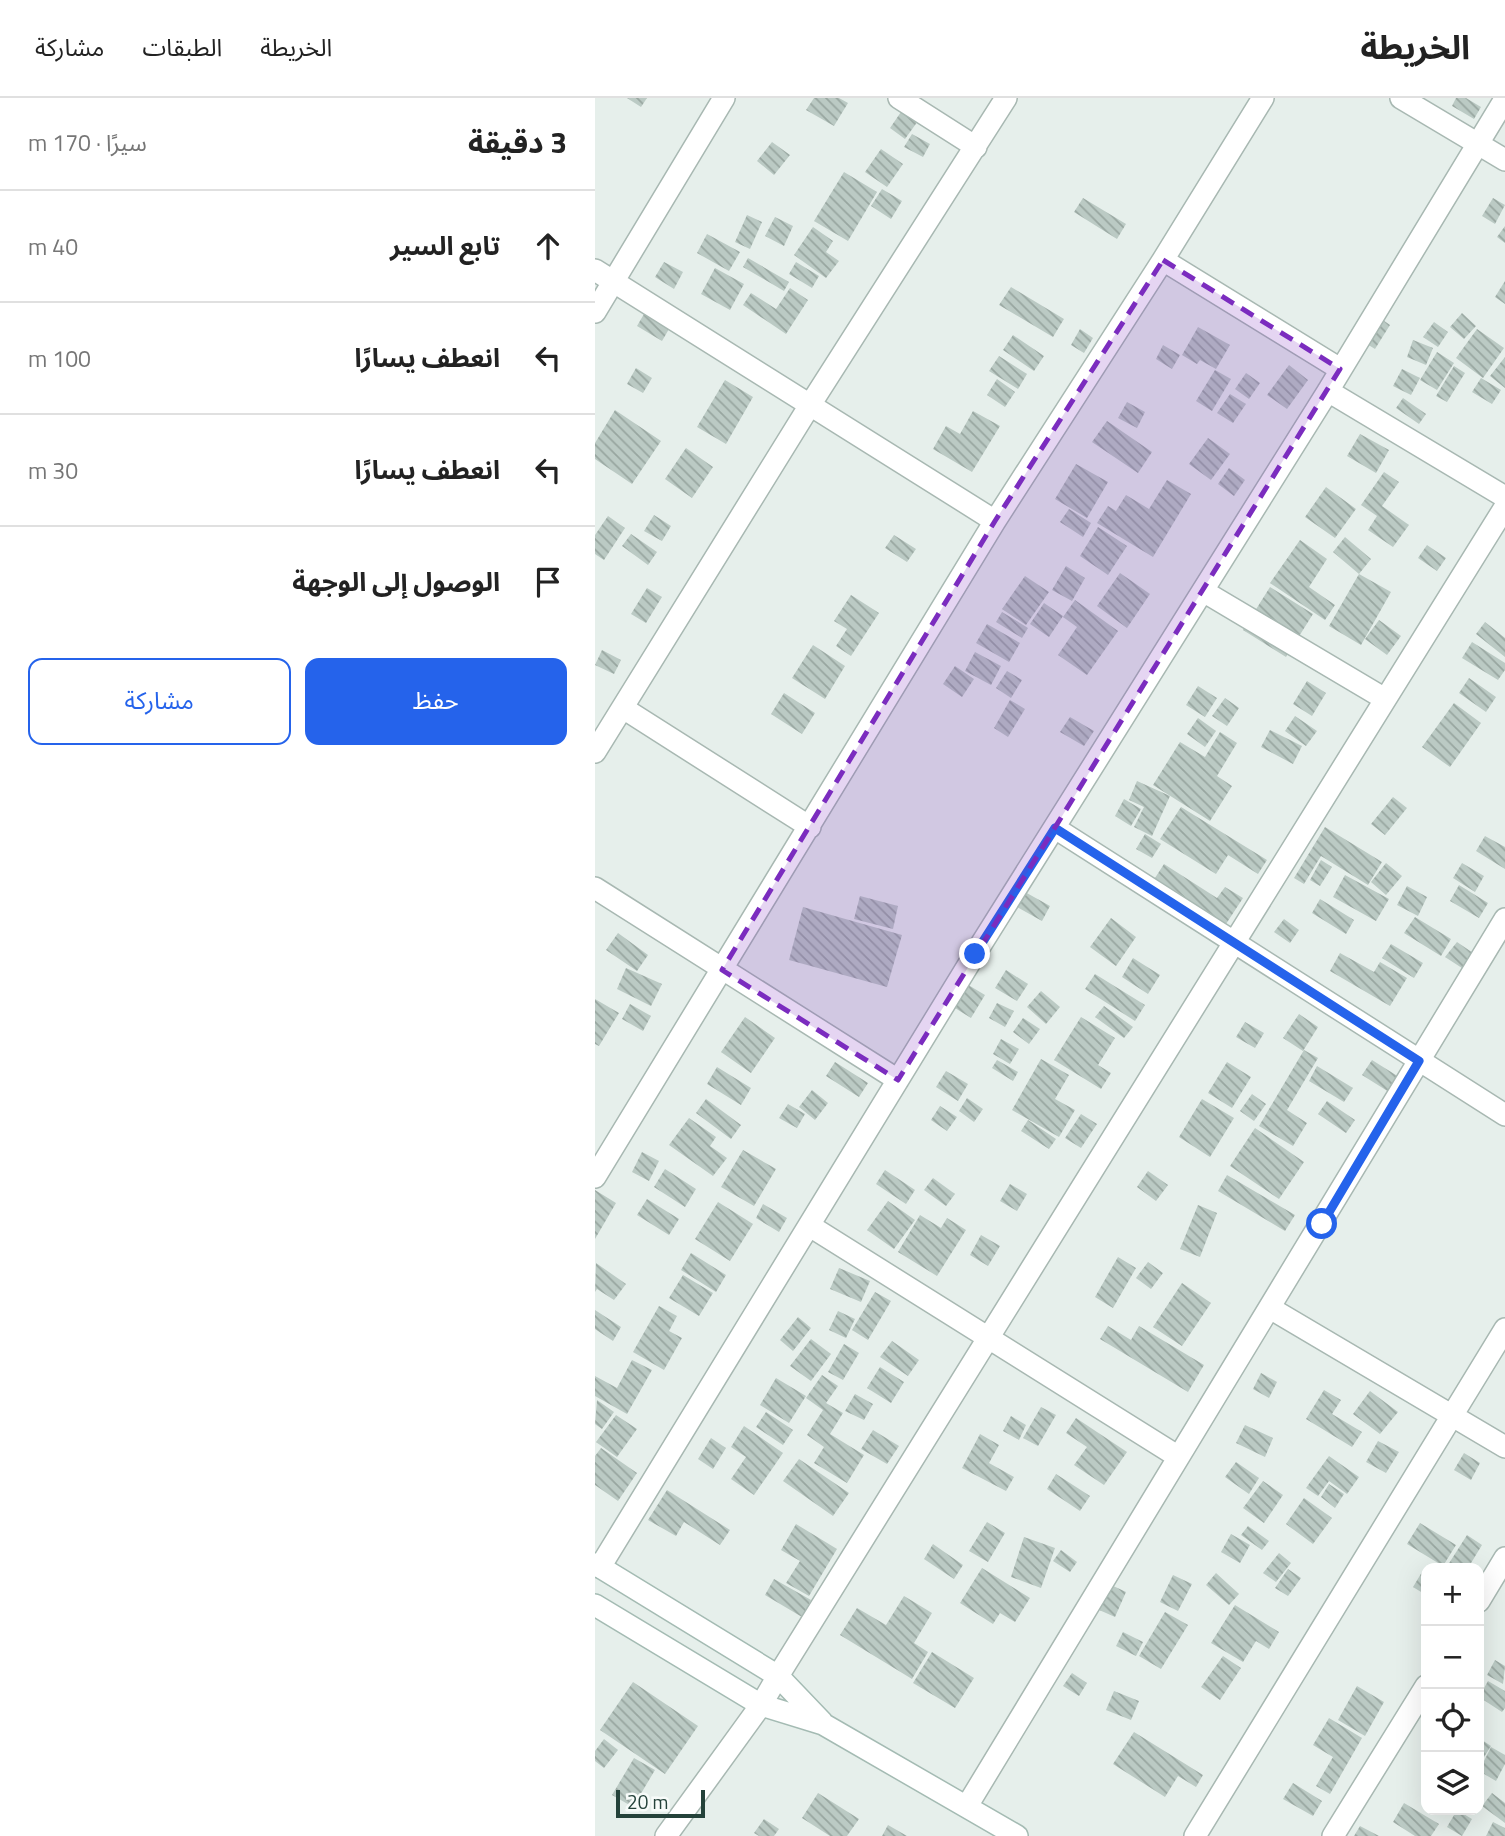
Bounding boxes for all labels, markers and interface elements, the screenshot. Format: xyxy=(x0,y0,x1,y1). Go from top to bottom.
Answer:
text: الخريطة xyxy=(1360,22,1470,72)
text: مشاركة xyxy=(35,29,104,65)
text: الطبقات xyxy=(142,29,222,65)
text: الخريطة xyxy=(260,29,332,65)
text: 3 دقيقة xyxy=(468,119,567,165)
text: سيرًا · 170 m xyxy=(28,125,147,160)
text: تابع السير xyxy=(390,226,500,265)
icon: ahead xyxy=(529,227,567,265)
text: 40 m xyxy=(28,229,78,264)
text: انعطف يسارًا xyxy=(355,338,500,377)
icon: left xyxy=(529,339,567,377)
text: 100 m xyxy=(28,341,91,376)
text: انعطف يسارًا xyxy=(355,450,500,489)
icon: left xyxy=(529,451,567,489)
text: 30 m xyxy=(28,453,78,488)
text: الوصول إلى الوجهة xyxy=(292,562,500,601)
icon: arrive xyxy=(529,563,567,601)
button: مشاركة xyxy=(28,658,291,745)
button: حفظ xyxy=(305,658,567,745)
route end xyxy=(959,938,990,969)
route start xyxy=(1306,1208,1337,1239)
map controls xyxy=(1421,1563,1484,1815)
button: + xyxy=(1421,1563,1484,1626)
button: − xyxy=(1421,1626,1484,1689)
button: locate xyxy=(1421,1689,1484,1752)
button: layers xyxy=(1421,1752,1484,1815)
scale bar xyxy=(616,1787,705,1819)
text: 20 m xyxy=(627,1787,668,1816)

